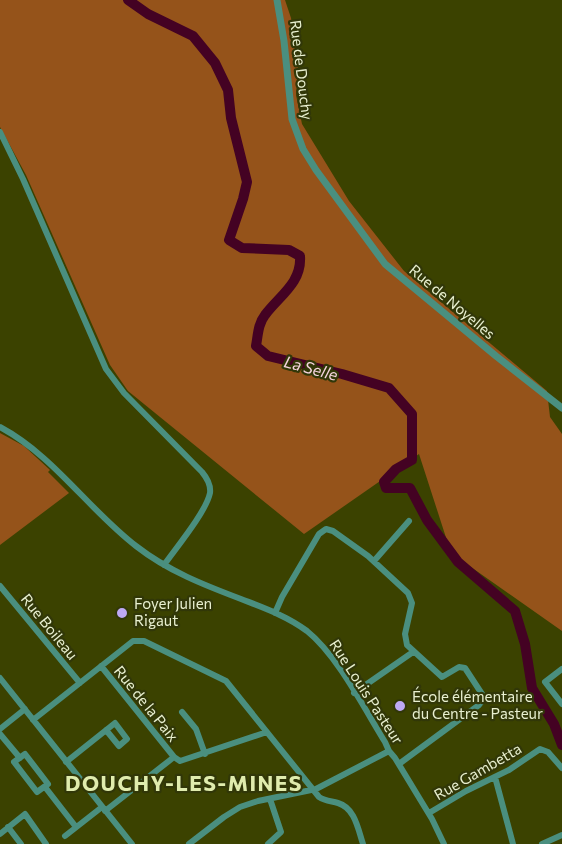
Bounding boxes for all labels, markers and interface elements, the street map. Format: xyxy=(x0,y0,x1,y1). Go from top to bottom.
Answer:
street label: Rue de Douchy xyxy=(287,19,317,121)
street label: Rue de Noyelles xyxy=(406,260,499,342)
water label: La Selle xyxy=(282,351,341,384)
street label: Rue Boileau xyxy=(18,590,82,663)
place label: Foyer Julien Rigaut xyxy=(134,594,212,629)
marker: Foyer Julien Rigaut xyxy=(115,606,129,620)
street label: Rue Louis Pasteur xyxy=(326,636,407,747)
street label: Rue de la Paix xyxy=(111,662,183,745)
place label: École élémentaire du Centre - Pasteur xyxy=(412,686,543,722)
marker: École élémentaire du Centre - Pasteur xyxy=(393,699,407,713)
street label: Rue Gambetta xyxy=(431,739,524,803)
district label: DOUCHY-LES-MINES xyxy=(65,770,303,795)

